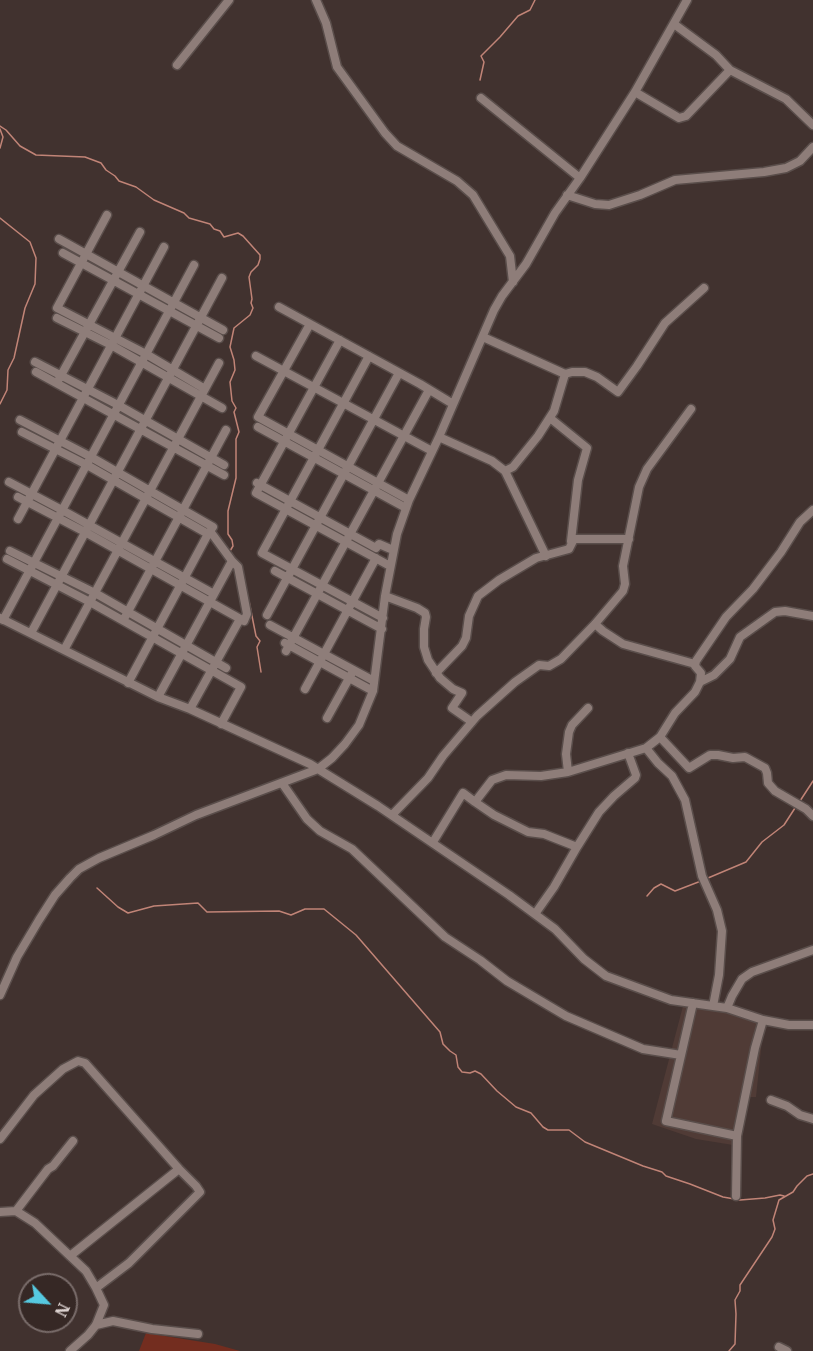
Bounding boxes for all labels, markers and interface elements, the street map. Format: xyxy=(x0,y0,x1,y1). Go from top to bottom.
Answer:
north arrow xyxy=(18,1273,78,1333)
text: N xyxy=(51,1300,74,1320)

